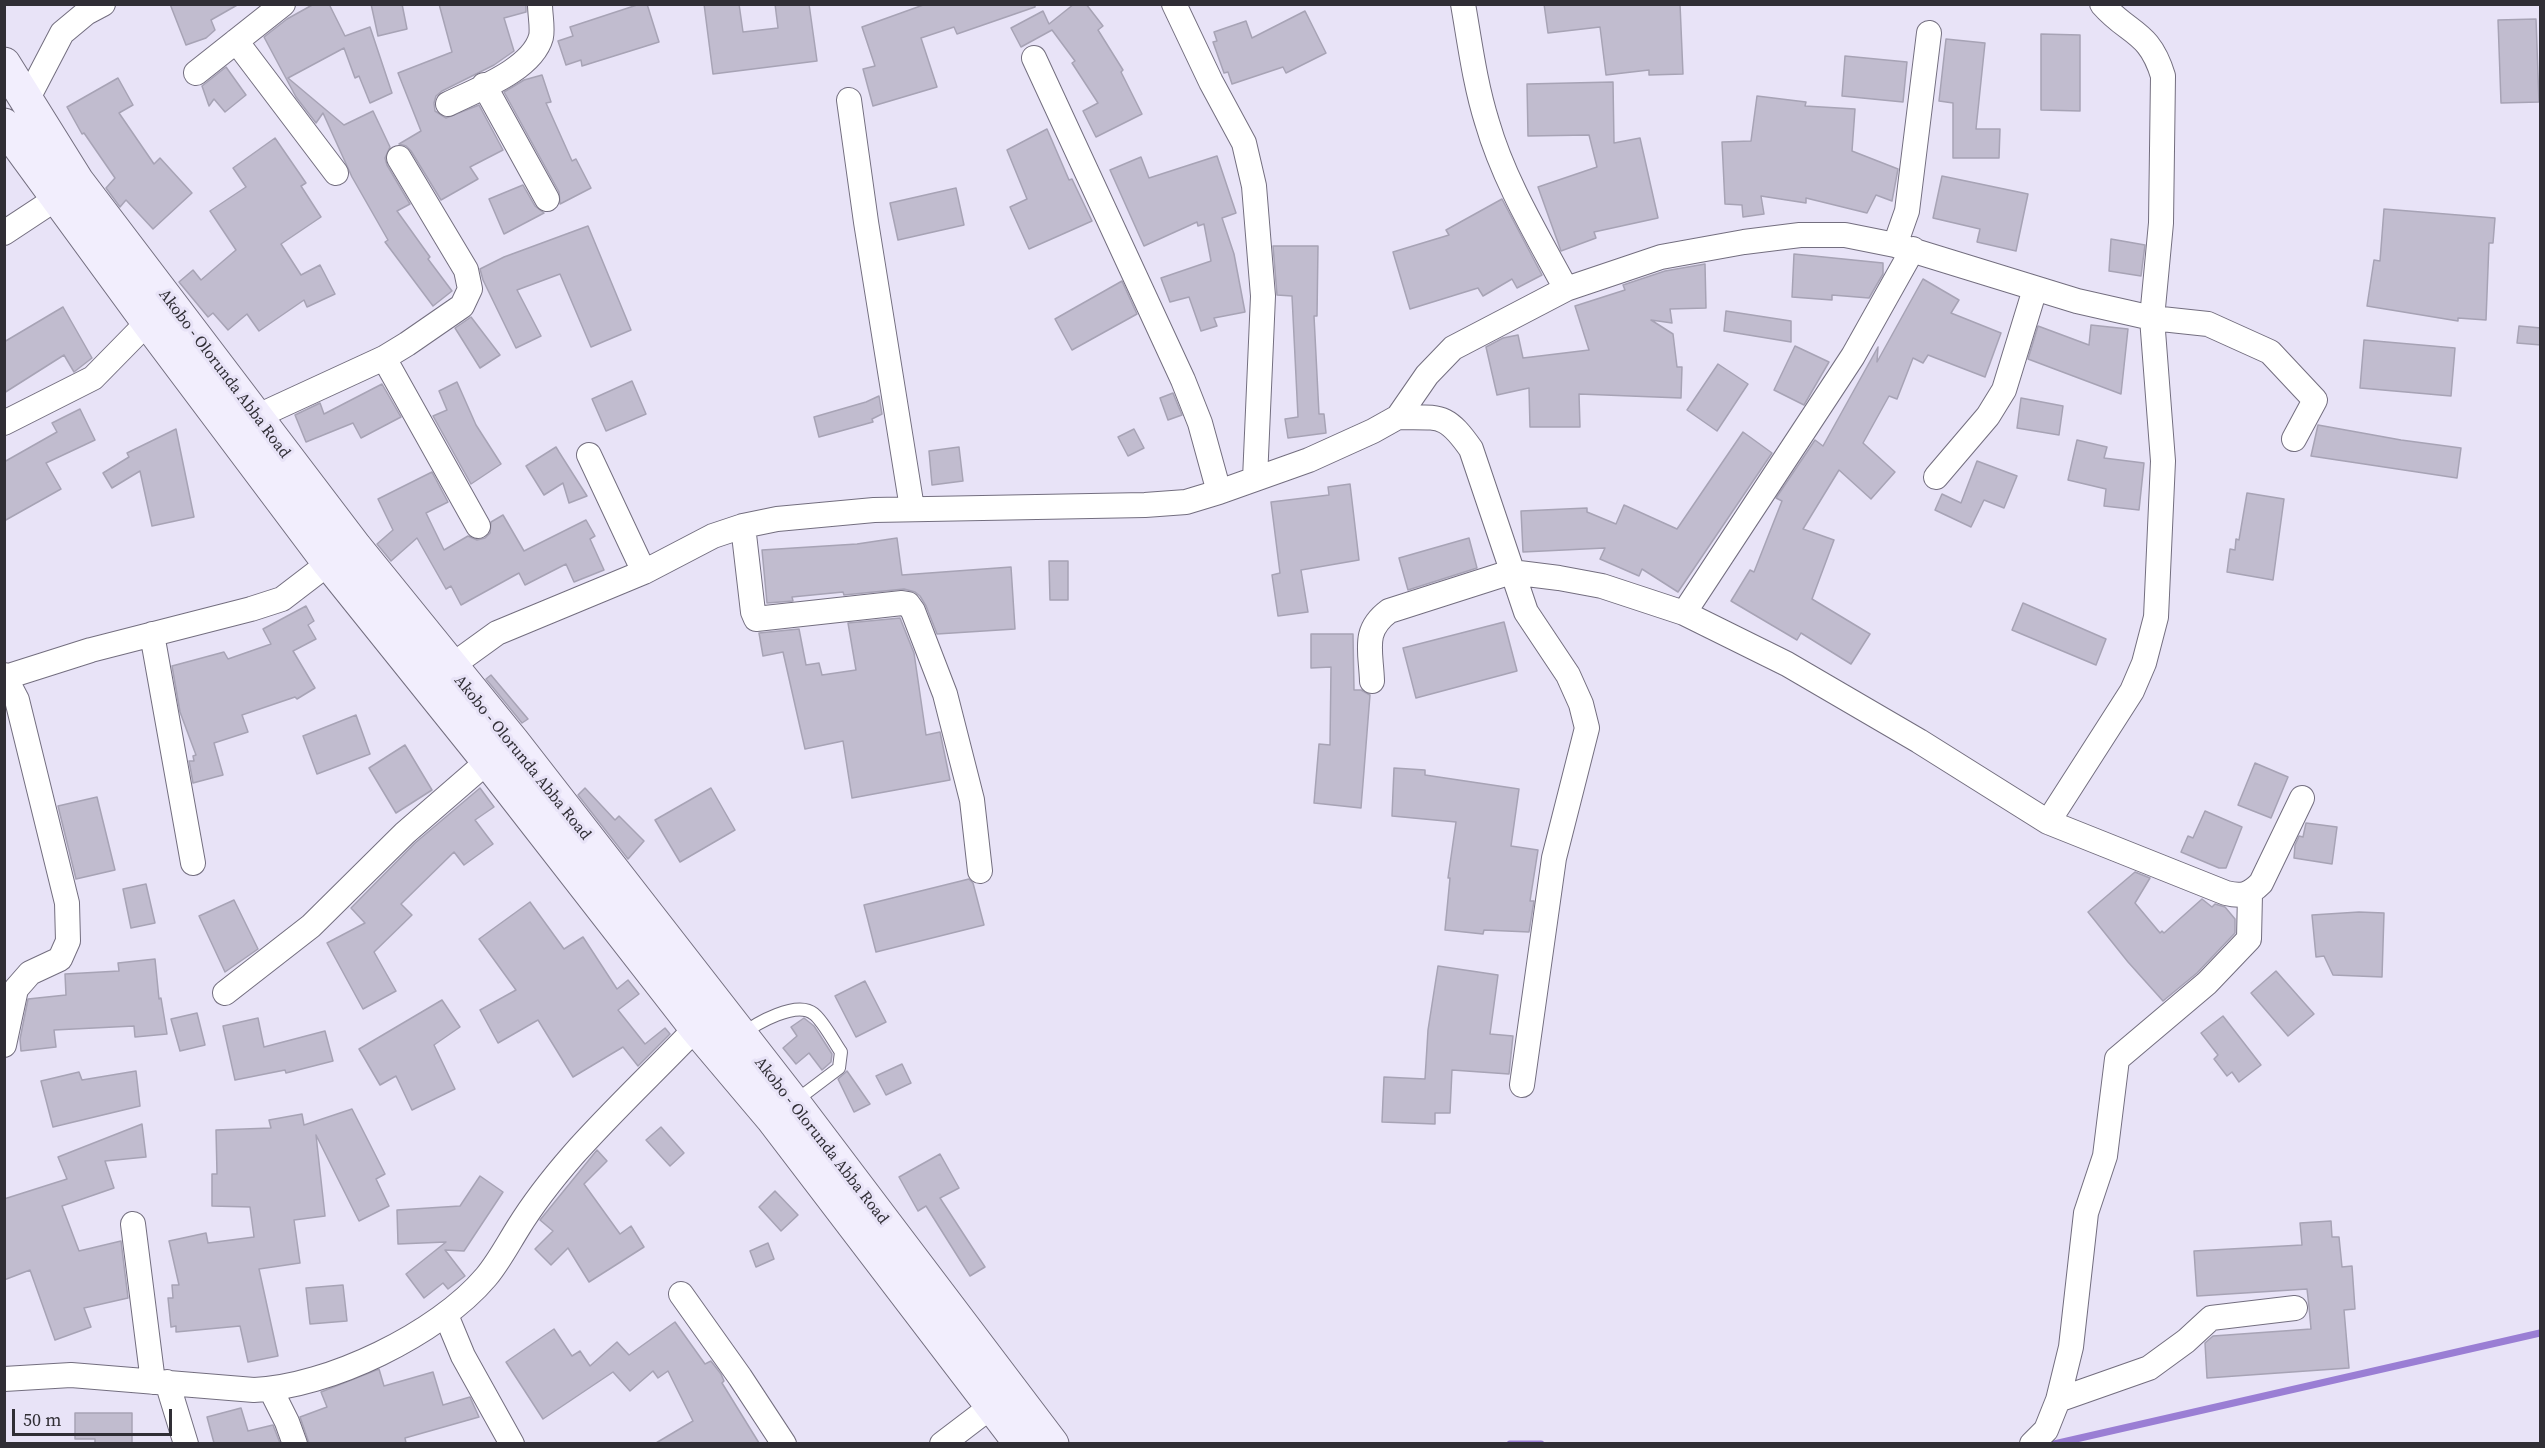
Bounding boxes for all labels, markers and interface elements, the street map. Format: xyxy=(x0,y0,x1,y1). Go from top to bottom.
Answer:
street label: Akobo - Olorunda Abba Road xyxy=(154,286,294,462)
street label: Akobo - Olorunda Abba Road xyxy=(450,672,594,844)
street label: Akobo - Olorunda Abba Road xyxy=(750,1054,892,1228)
scale bar xyxy=(15,1397,176,1435)
text: 50 m xyxy=(23,1407,61,1432)

